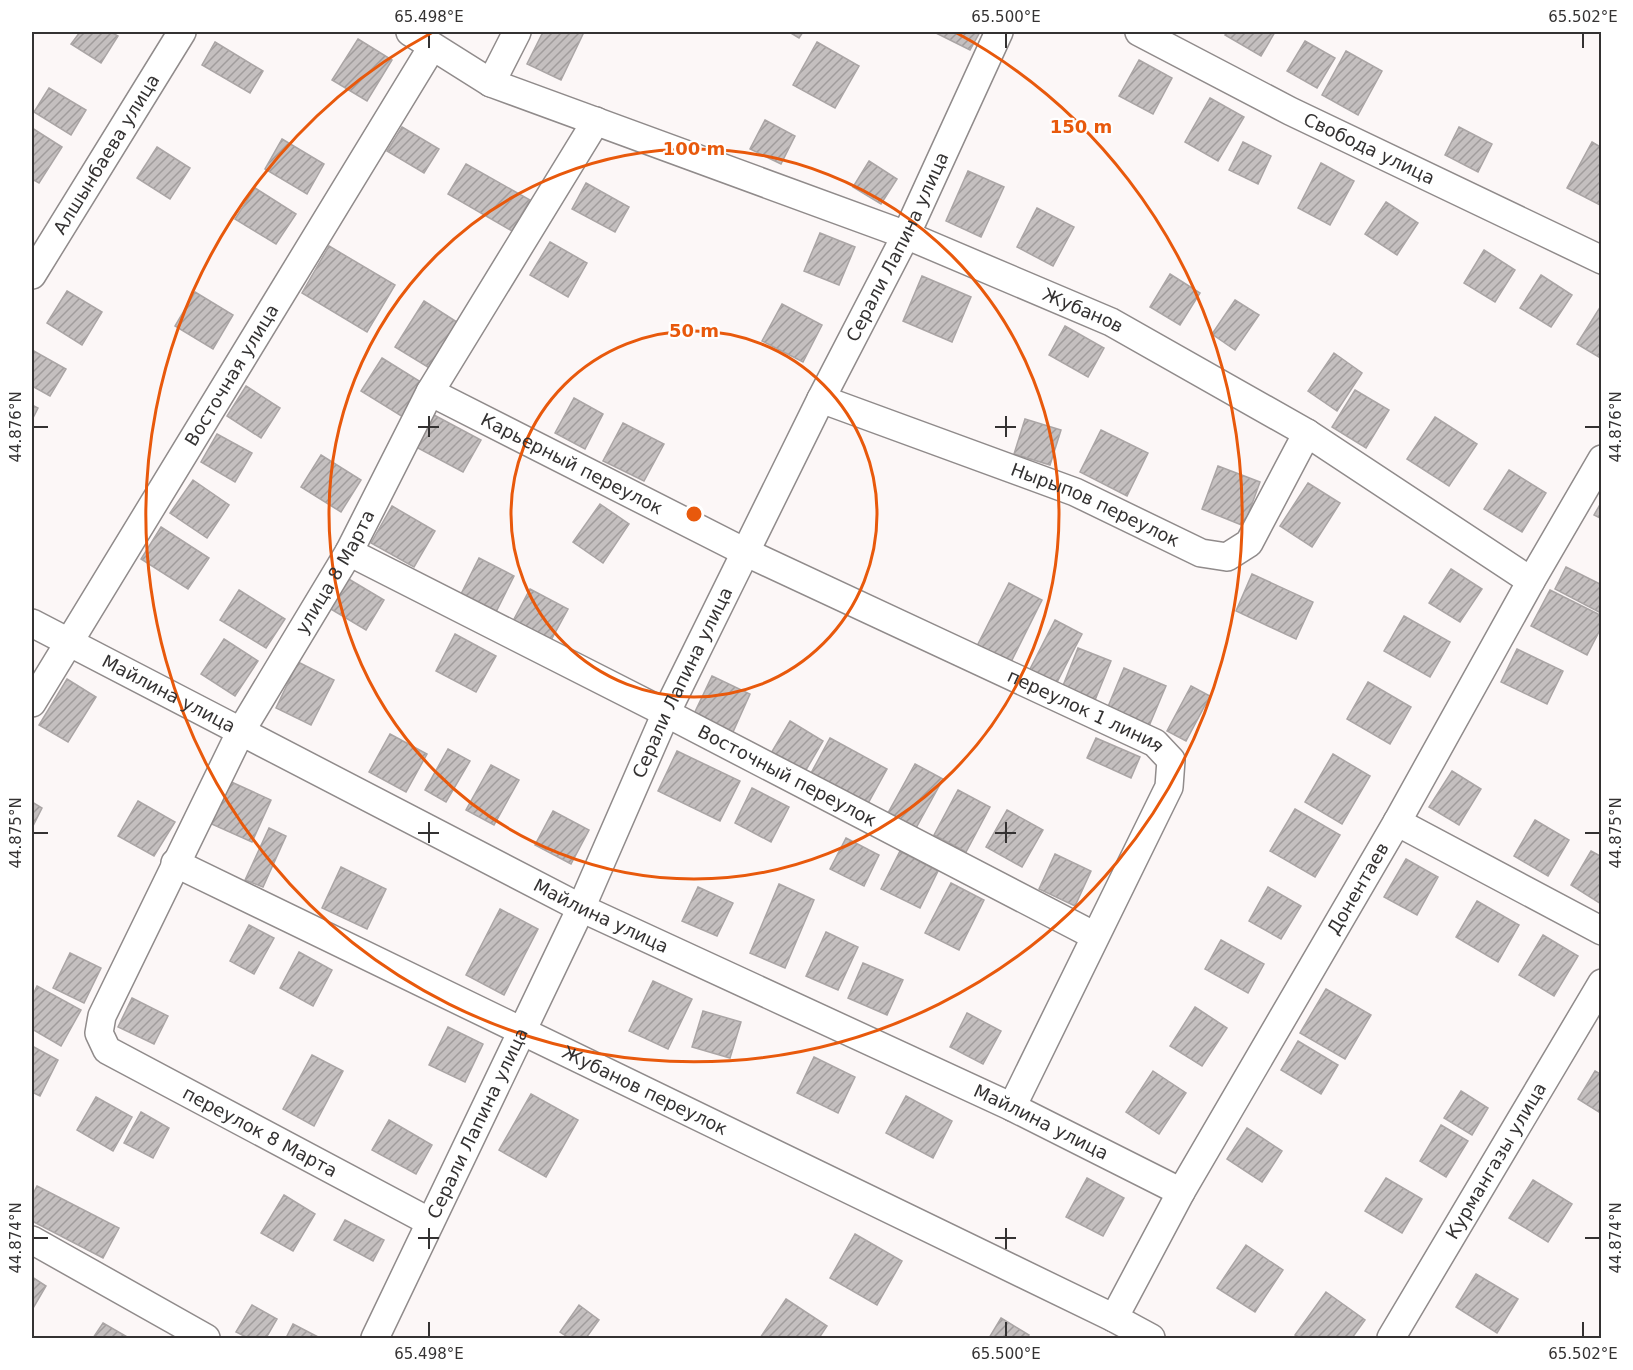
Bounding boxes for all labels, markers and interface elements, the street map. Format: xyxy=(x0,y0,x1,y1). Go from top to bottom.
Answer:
text: 65.498°E xyxy=(394,8,464,26)
text: 65.500°E xyxy=(971,8,1041,26)
text: 65.502°E xyxy=(1548,8,1618,26)
street label: Алшынбаева улица xyxy=(49,70,163,238)
street label: Свобода улица xyxy=(1300,108,1438,189)
text: 150 m xyxy=(1050,116,1112,137)
text: 100 m xyxy=(663,138,725,159)
street label: Серали Лапина улица xyxy=(842,149,953,345)
street label: Жубанов xyxy=(1040,283,1127,337)
street label: Восточная улица xyxy=(180,300,283,449)
text: 50 m xyxy=(669,320,719,341)
text: 44.876°N xyxy=(7,391,25,463)
text: 44.876°N xyxy=(1607,391,1625,463)
street label: Карьерный переулок xyxy=(478,409,667,519)
street label: Нырыпов переулок xyxy=(1008,458,1183,551)
centre of rings xyxy=(684,504,704,524)
street label: улица 8 Марта xyxy=(291,506,379,638)
street label: Серали Лапина улица xyxy=(628,584,736,781)
street label: Майлина улица xyxy=(99,650,239,737)
street label: переулок 1 линия xyxy=(1004,665,1169,756)
street label: Восточный переулок xyxy=(694,720,880,831)
text: 44.875°N xyxy=(7,797,25,869)
text: 44.875°N xyxy=(1607,797,1625,869)
street label: Донентаев xyxy=(1323,839,1393,938)
street label: Майлина улица xyxy=(530,874,672,957)
street label: Серали Лапина улица xyxy=(423,1024,532,1222)
street label: Жубанов переулок xyxy=(559,1041,731,1139)
street label: Курмангазы улица xyxy=(1441,1079,1550,1243)
street label: Майлина улица xyxy=(971,1080,1112,1164)
street label: переулок 8 Марта xyxy=(179,1082,341,1181)
text: 44.874°N xyxy=(7,1202,25,1274)
text: 44.874°N xyxy=(1607,1202,1625,1274)
text: 65.498°E xyxy=(394,1345,464,1363)
text: 65.500°E xyxy=(971,1345,1041,1363)
text: 65.502°E xyxy=(1548,1345,1618,1363)

